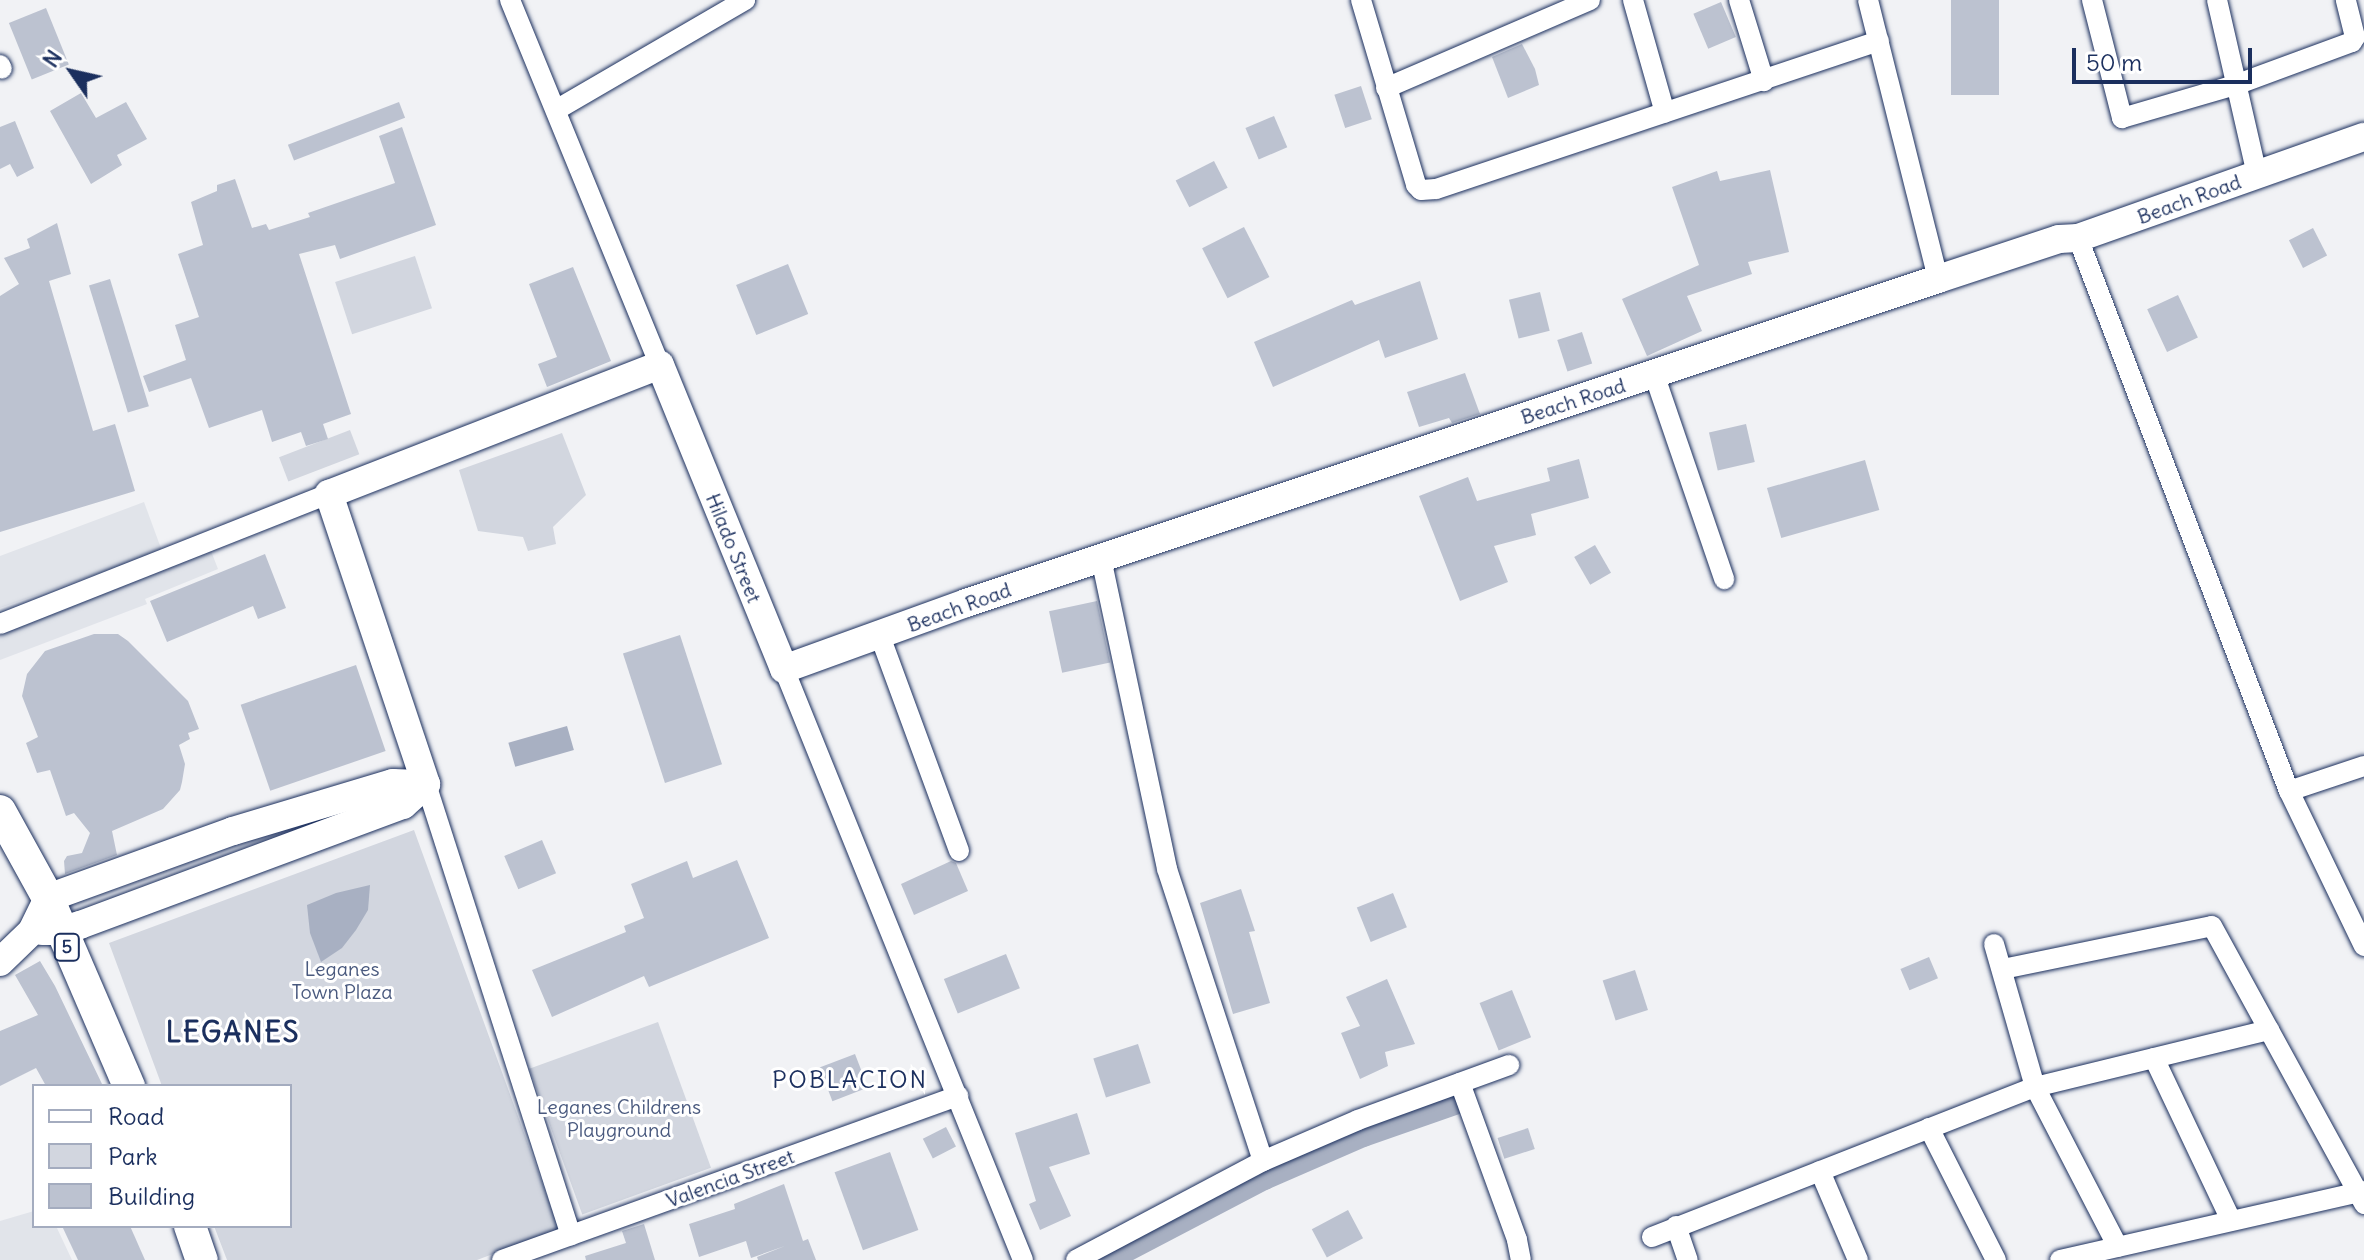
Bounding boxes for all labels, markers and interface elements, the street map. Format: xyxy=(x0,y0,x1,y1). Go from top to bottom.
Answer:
north arrow xyxy=(32,32,112,112)
scale bar xyxy=(2076,32,2256,82)
text: N xyxy=(36,44,68,73)
text: 50 m xyxy=(2086,47,2142,77)
street label: Beach Road xyxy=(2134,169,2244,229)
street label: Beach Road xyxy=(1518,373,1628,429)
street label: Hilado Street xyxy=(701,490,767,606)
street label: Beach Road xyxy=(904,577,1014,637)
road number: 5 xyxy=(53,933,81,961)
park label: Leganes Town Plaza xyxy=(291,957,393,1004)
district label: LEGANES xyxy=(166,1015,300,1049)
district label: POBLACION xyxy=(772,1066,928,1094)
legend xyxy=(32,1084,292,1228)
park label: Leganes Childrens Playground xyxy=(537,1095,701,1142)
text: Road xyxy=(108,1101,164,1131)
text: Park xyxy=(108,1141,158,1171)
street label: Valencia Street xyxy=(663,1144,797,1212)
text: Building xyxy=(108,1181,195,1211)

